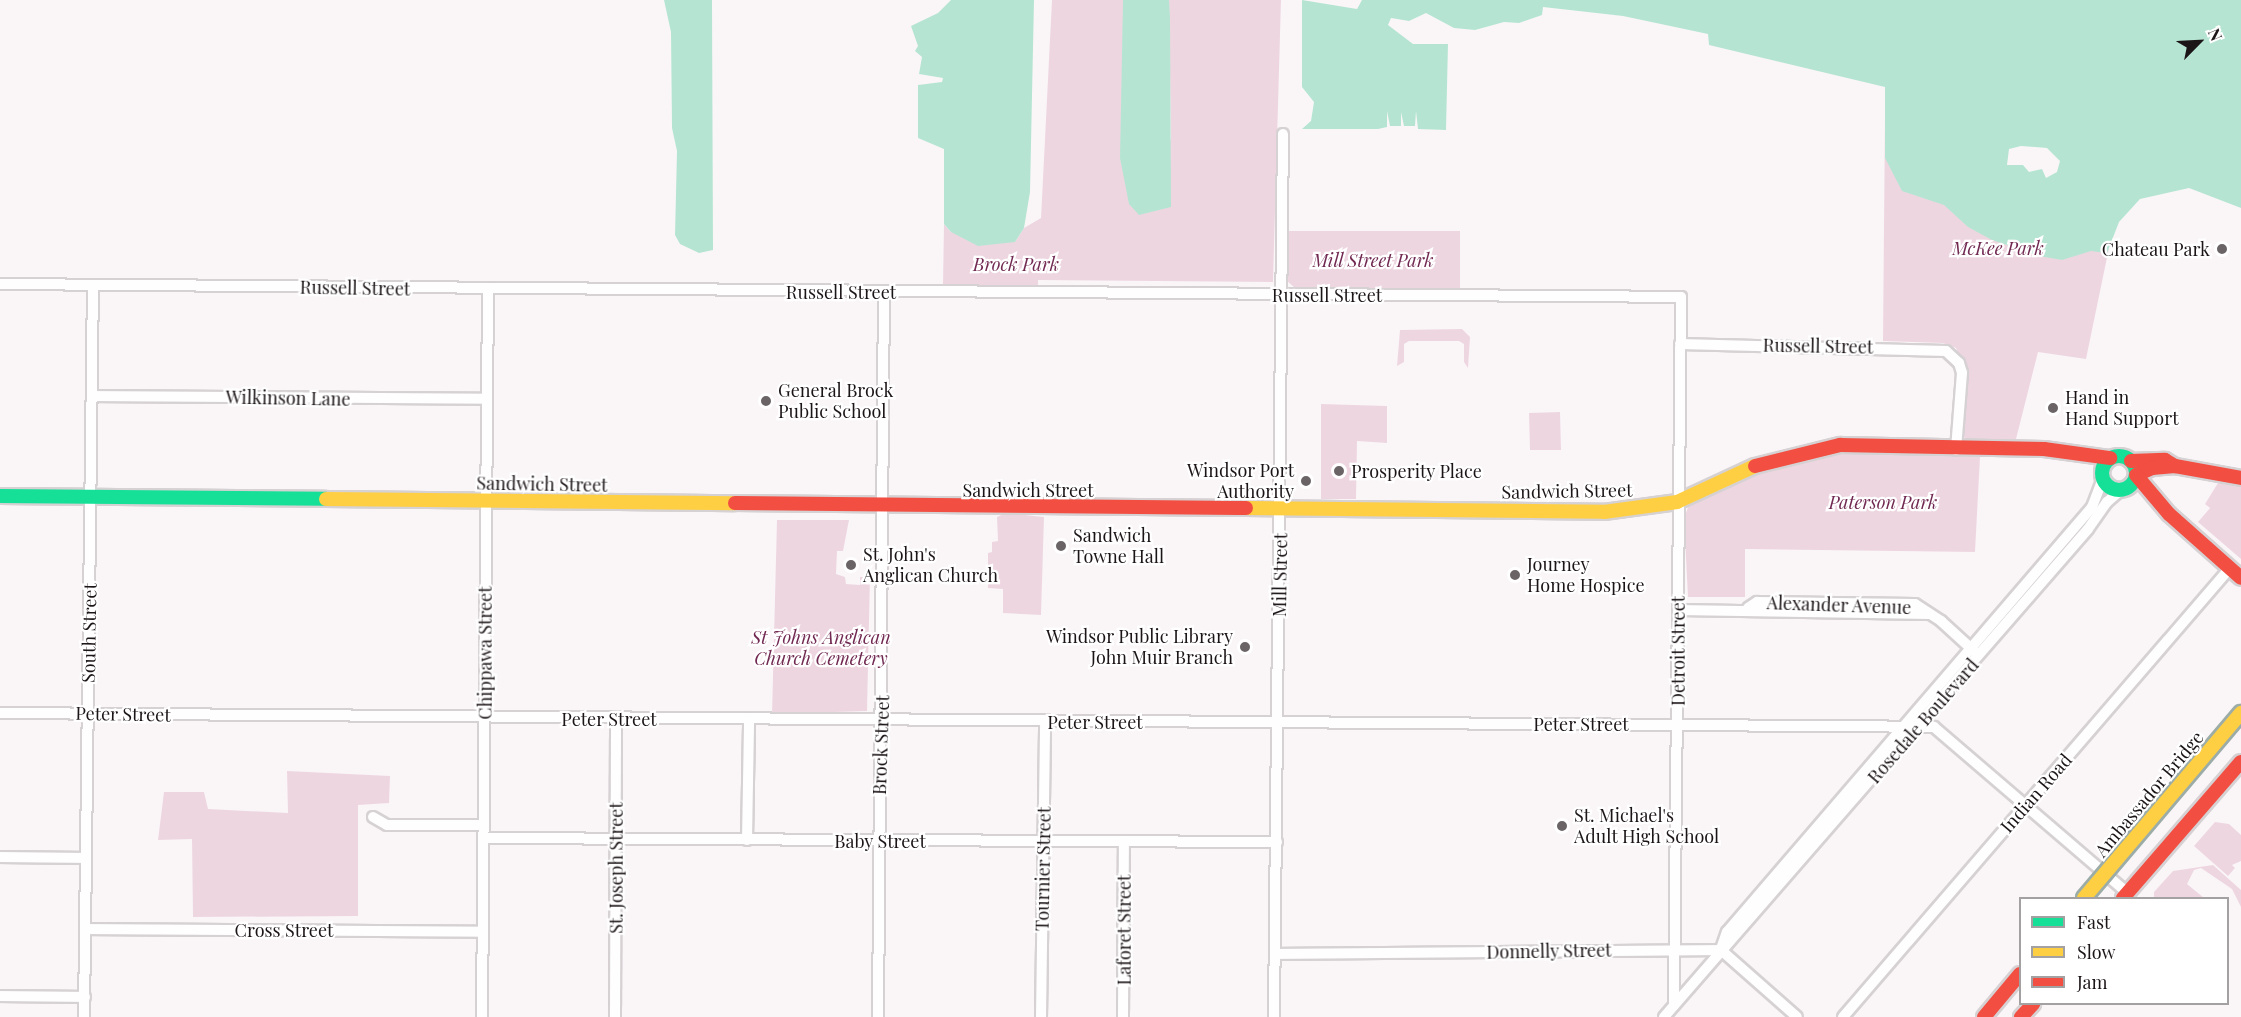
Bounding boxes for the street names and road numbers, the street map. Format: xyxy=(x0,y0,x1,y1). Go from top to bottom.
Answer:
street label: Russell Street xyxy=(300,276,410,300)
street label: Russell Street xyxy=(786,281,896,303)
street label: Russell Street xyxy=(1272,284,1382,306)
street label: Russell Street xyxy=(1763,334,1873,358)
street label: Wilkinson Lane xyxy=(225,386,351,410)
street label: Sandwich Street xyxy=(476,472,608,496)
street label: Sandwich Street xyxy=(962,479,1094,501)
street label: Sandwich Street xyxy=(1501,479,1633,503)
street label: Mill Street xyxy=(1268,533,1292,617)
street label: South Street xyxy=(77,583,101,683)
street label: Chippawa Street xyxy=(474,586,496,720)
street label: Alexander Avenue xyxy=(1766,592,1912,618)
street label: Detroit Street xyxy=(1667,596,1689,706)
street label: Rosedale Boulevard xyxy=(1863,654,1983,788)
street label: Brock Street xyxy=(868,695,894,795)
street label: Peter Street xyxy=(75,702,171,726)
street label: Peter Street xyxy=(561,708,657,730)
street label: Peter Street xyxy=(1047,711,1143,733)
street label: Peter Street xyxy=(1533,713,1629,735)
street label: Ambassador Bridge xyxy=(2090,727,2208,861)
street label: Indian Road xyxy=(1996,749,2076,837)
street label: St. Joseph Street xyxy=(605,802,627,934)
street label: Tournier Street xyxy=(1031,806,1055,932)
street label: Baby Street xyxy=(834,830,926,852)
street label: Laforet Street xyxy=(1113,874,1135,986)
street label: Cross Street xyxy=(235,919,333,941)
street label: Donnelly Street xyxy=(1486,939,1612,963)

